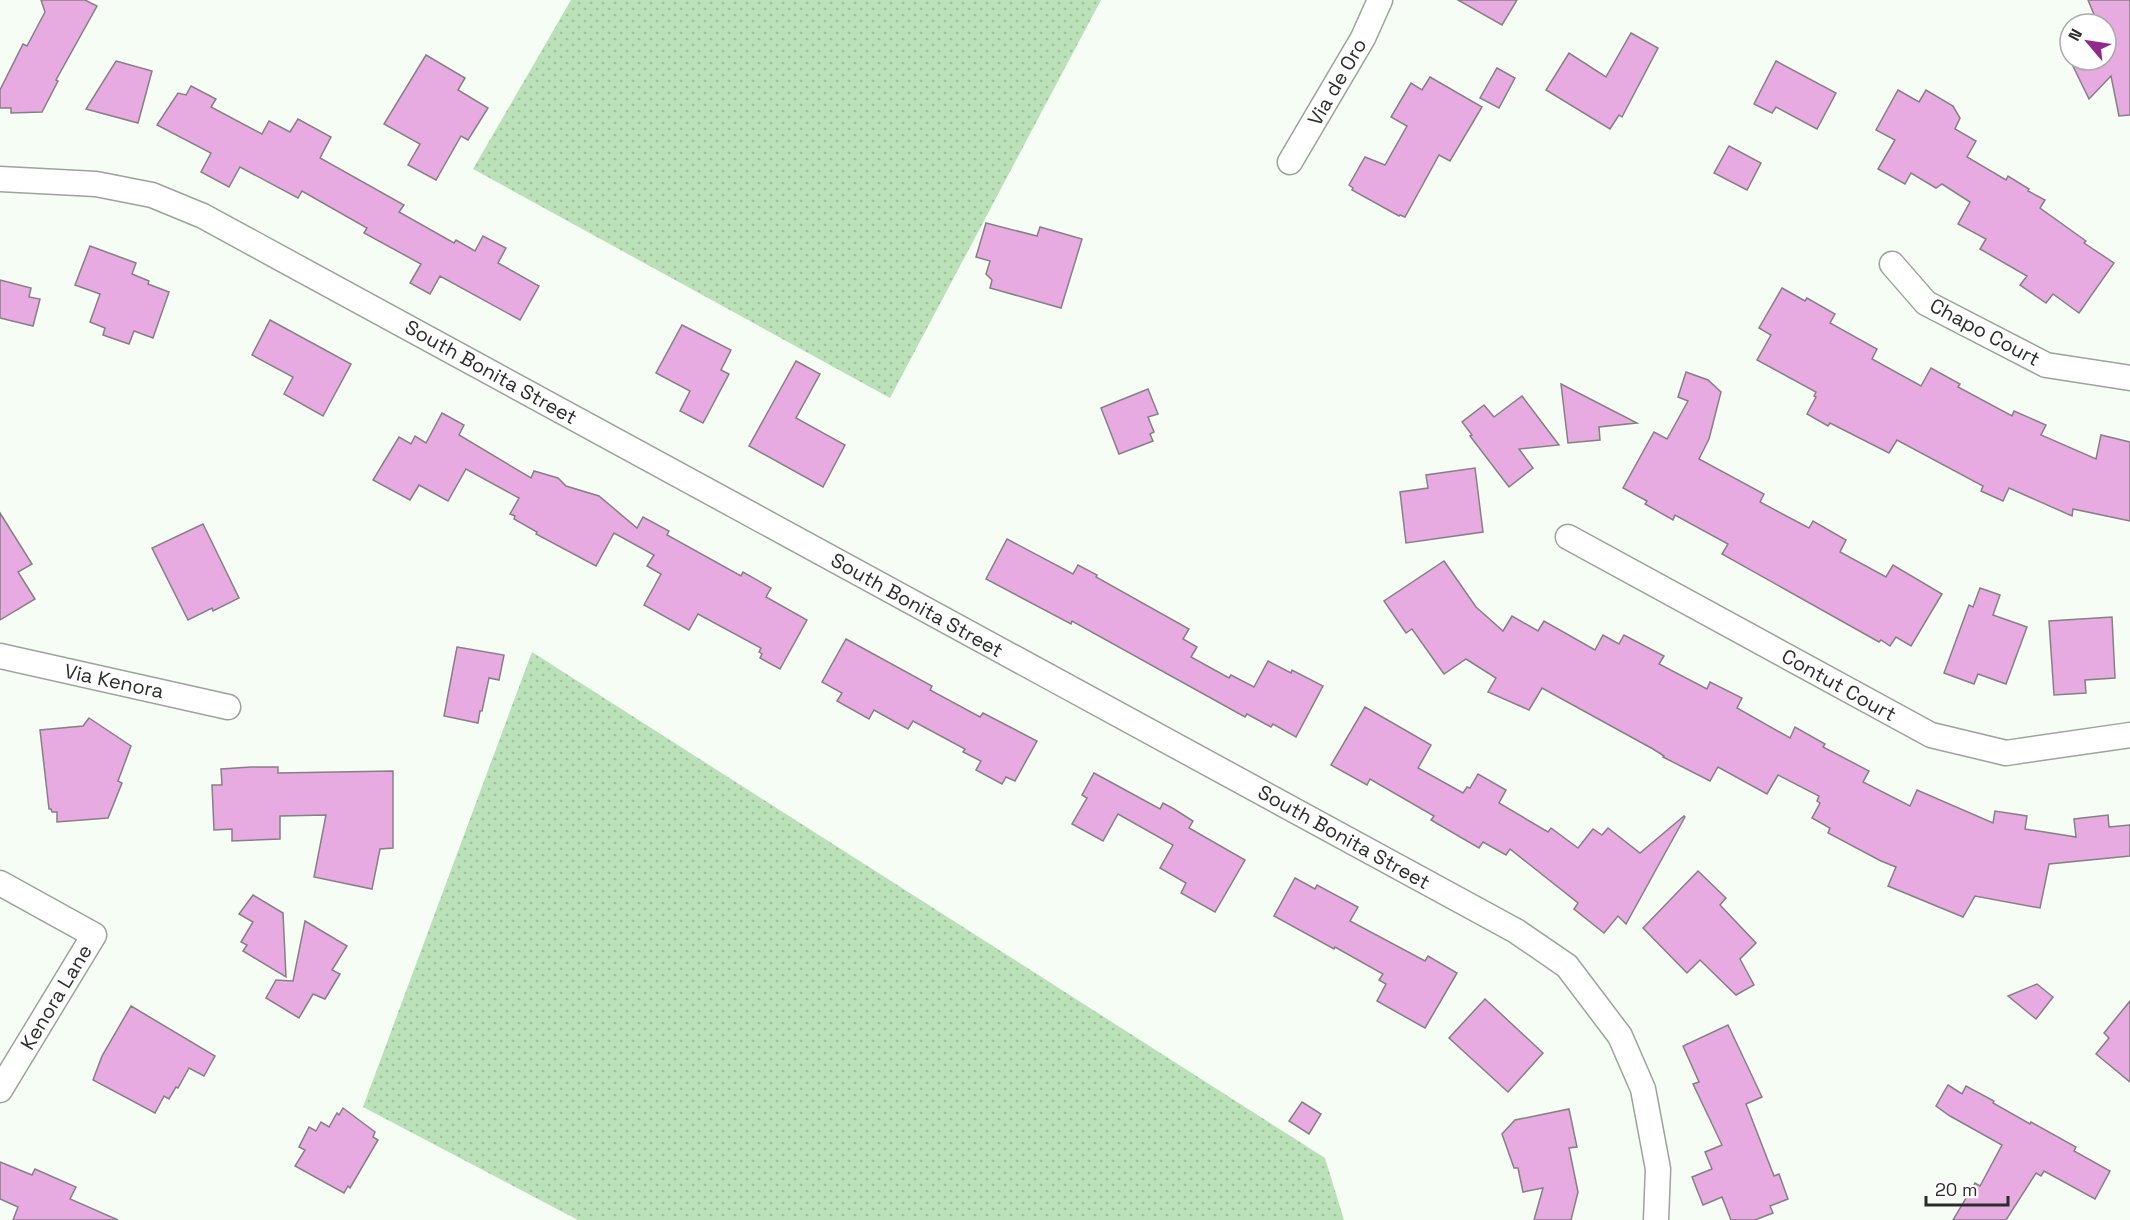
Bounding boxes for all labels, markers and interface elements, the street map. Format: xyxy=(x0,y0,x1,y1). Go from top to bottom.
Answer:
north arrow xyxy=(2058,12,2118,72)
text: N xyxy=(2064,25,2087,45)
street label: Via de Oro xyxy=(1302,34,1372,130)
street label: Chapo Court xyxy=(1925,292,2045,372)
street label: South Bonita Street xyxy=(400,314,582,430)
street label: South Bonita Street xyxy=(826,547,1008,663)
street label: Contut Court xyxy=(1777,643,1901,727)
street label: Via Kenora xyxy=(62,658,166,704)
street label: South Bonita Street xyxy=(1253,779,1435,895)
street label: Kenora Lane xyxy=(14,939,98,1055)
scale bar xyxy=(1926,1169,2008,1207)
text: 20 m xyxy=(1935,1178,1978,1201)

